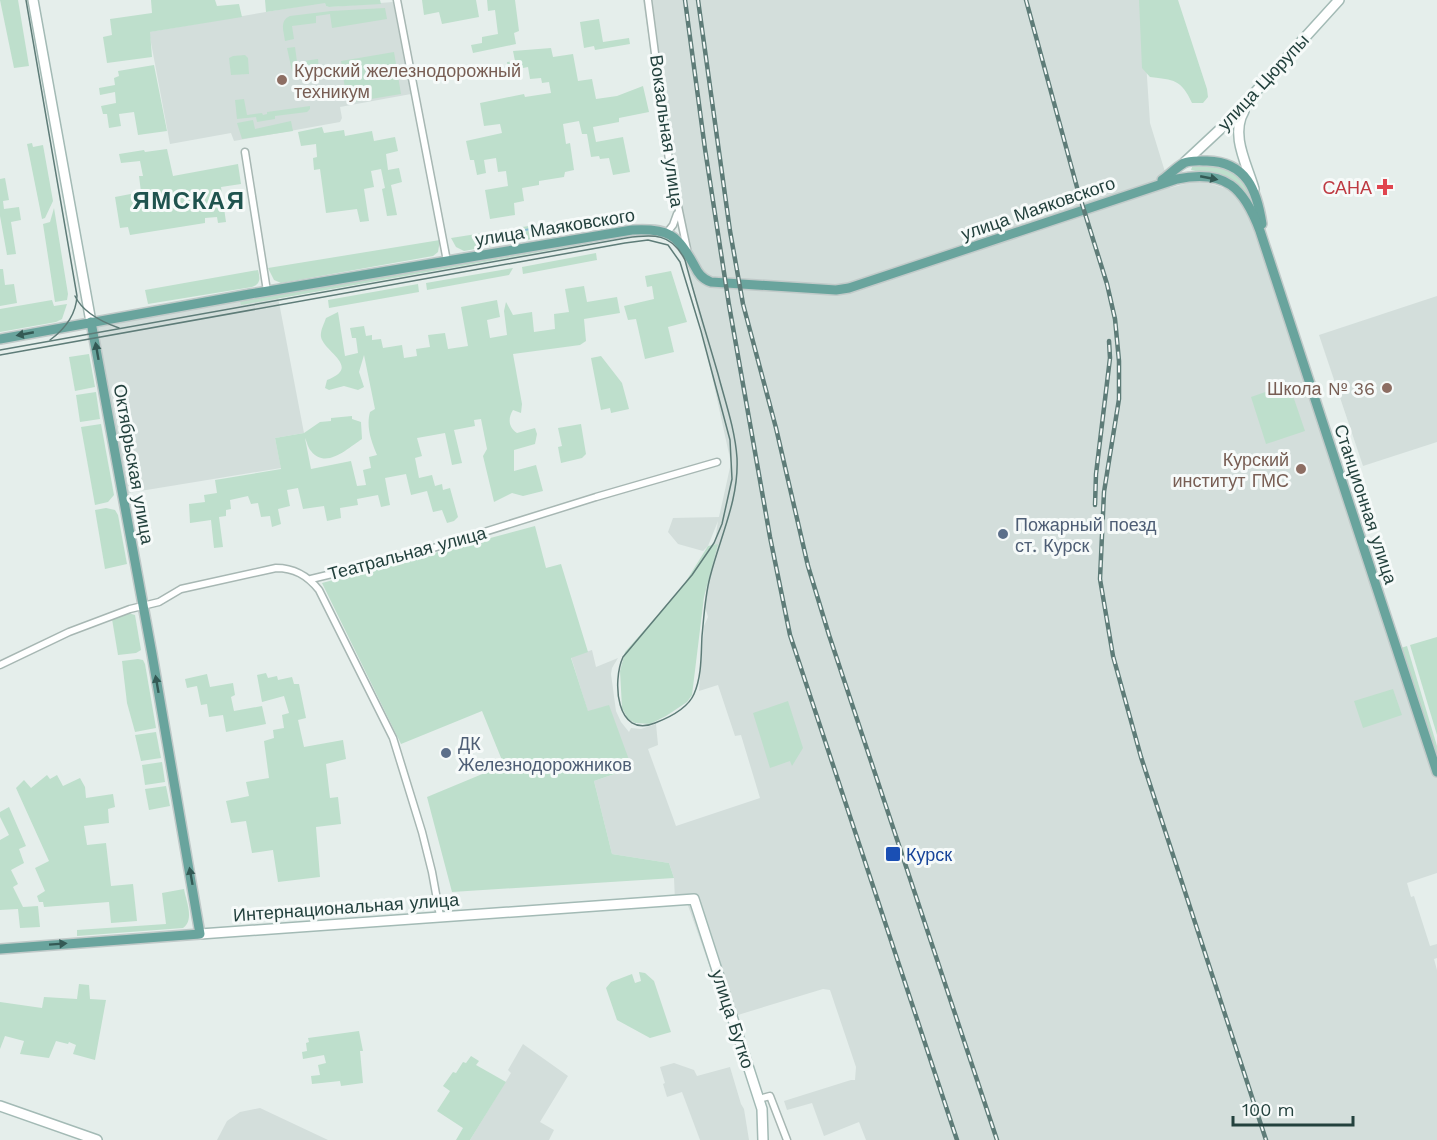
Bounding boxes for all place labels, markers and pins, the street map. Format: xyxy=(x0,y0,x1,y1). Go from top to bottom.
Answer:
place label: Курский железнодорожный техникум xyxy=(294,60,521,102)
marker: Курский железнодорожный техникум xyxy=(275,73,289,87)
place label: САНА xyxy=(1322,177,1372,198)
marker: САНА xyxy=(1376,178,1394,196)
place label: Школа № 36 xyxy=(1267,378,1375,399)
marker: Школа № 36 xyxy=(1380,381,1394,395)
place label: Курский институт ГМС xyxy=(1173,449,1289,491)
marker: Курский институт ГМС xyxy=(1294,462,1308,476)
place label: Пожарный поезд ст. Курск xyxy=(1015,514,1157,556)
marker: Пожарный поезд ст. Курск xyxy=(996,527,1010,541)
place label: ДК Железнодорожников xyxy=(458,733,632,775)
marker: ДК Железнодорожников xyxy=(439,746,453,760)
place label: Курск xyxy=(906,844,952,865)
marker: Курск xyxy=(884,845,902,863)

